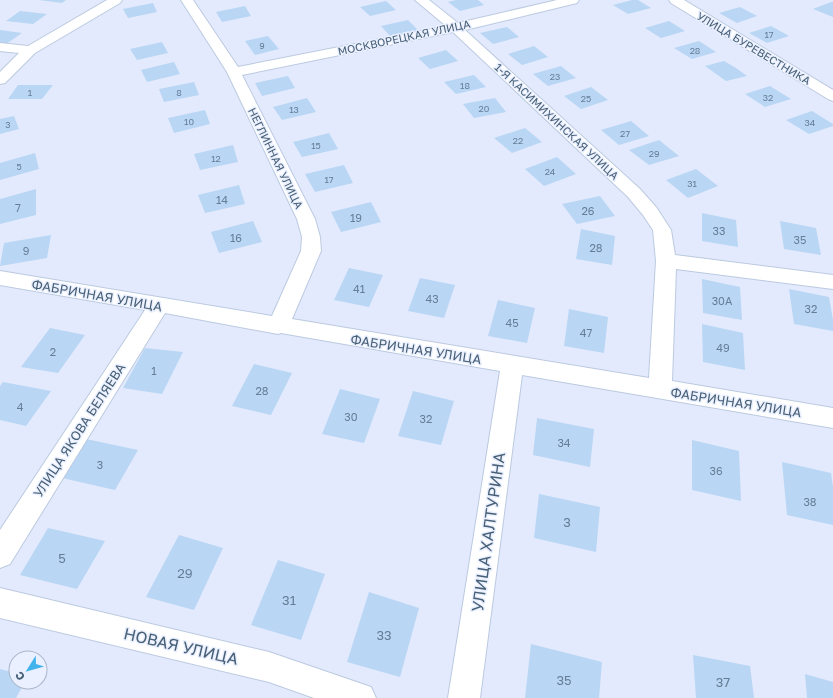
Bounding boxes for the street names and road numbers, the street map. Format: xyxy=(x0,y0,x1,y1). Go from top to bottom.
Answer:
street label: УЛИЦА БУРЕВЕСТНИКА xyxy=(695,9,814,87)
street label: МОСКВОРЕЦКАЯ УЛИЦА xyxy=(337,16,472,57)
street label: 1-Я КАСИМИХИНСКАЯ УЛИЦА xyxy=(492,60,622,182)
street label: НЕГЛИННАЯ УЛИЦА xyxy=(246,106,306,211)
street label: ФАБРИЧНАЯ УЛИЦА xyxy=(30,276,164,314)
street label: ФАБРИЧНАЯ УЛИЦА xyxy=(349,331,483,367)
street label: УЛИЦА ЯКОВА БЕЛЯЕВА xyxy=(30,360,129,500)
street label: ФАБРИЧНАЯ УЛИЦА xyxy=(669,384,803,420)
street label: УЛИЦА ХАЛТУРИНА xyxy=(467,451,509,613)
street label: НОВАЯ УЛИЦА xyxy=(122,623,240,669)

